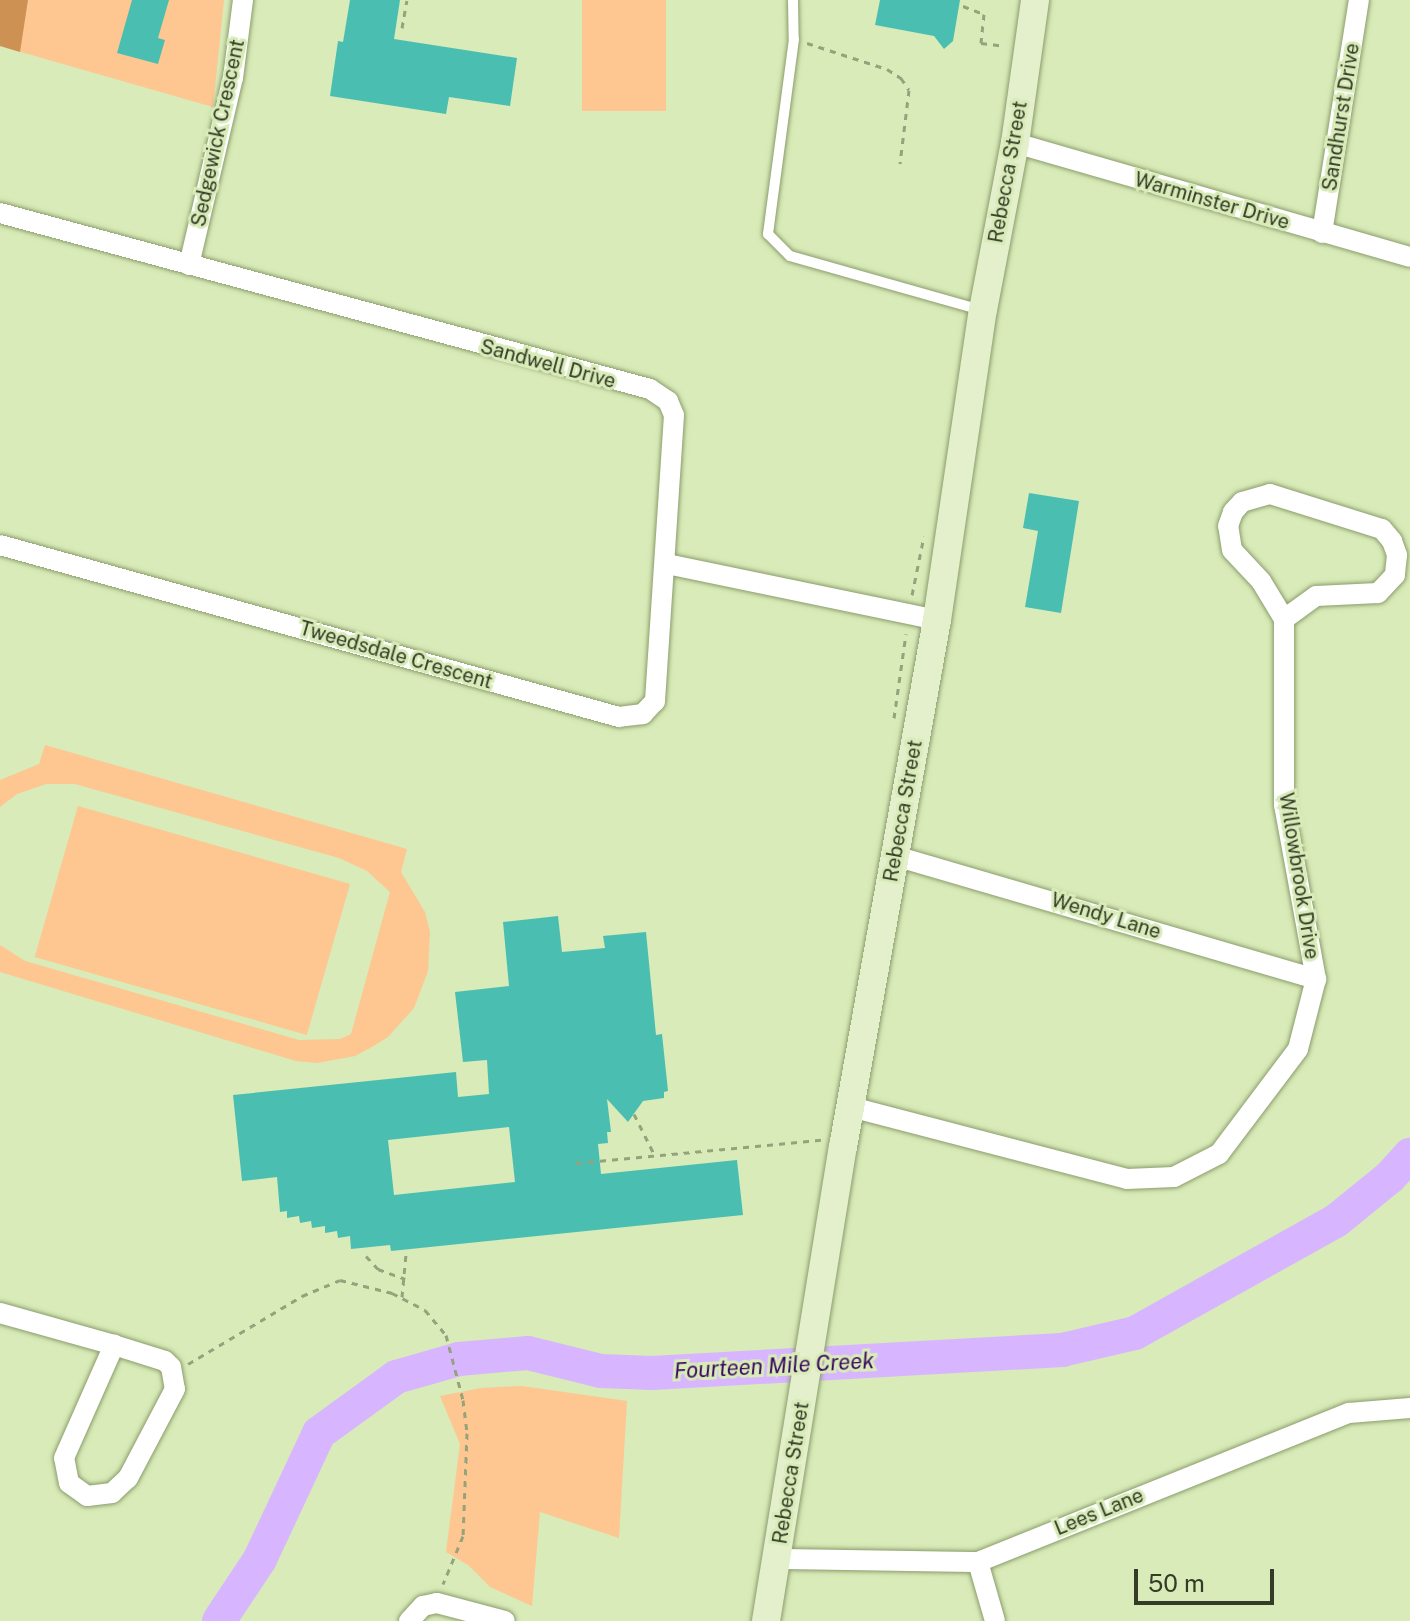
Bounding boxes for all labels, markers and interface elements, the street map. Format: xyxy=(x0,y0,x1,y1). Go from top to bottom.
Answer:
street label: Sedgewick Crescent xyxy=(186,37,250,229)
street label: Sandhurst Drive xyxy=(1317,41,1365,193)
street label: Rebecca Street xyxy=(984,99,1032,245)
street label: Warminster Drive xyxy=(1132,167,1292,235)
street label: Sandwell Drive xyxy=(478,334,618,394)
street label: Tweedsdale Crescent xyxy=(297,616,495,694)
street label: Rebecca Street xyxy=(879,738,927,884)
street label: Willowbrook Drive xyxy=(1274,791,1324,961)
street label: Wendy Lane xyxy=(1048,888,1164,944)
water label: Fourteen Mile Creek xyxy=(673,1348,875,1384)
street label: Rebecca Street xyxy=(768,1400,814,1546)
street label: Lees Lane xyxy=(1051,1483,1147,1541)
scale bar xyxy=(1138,1553,1278,1603)
text: 50 m xyxy=(1148,1569,1205,1597)

